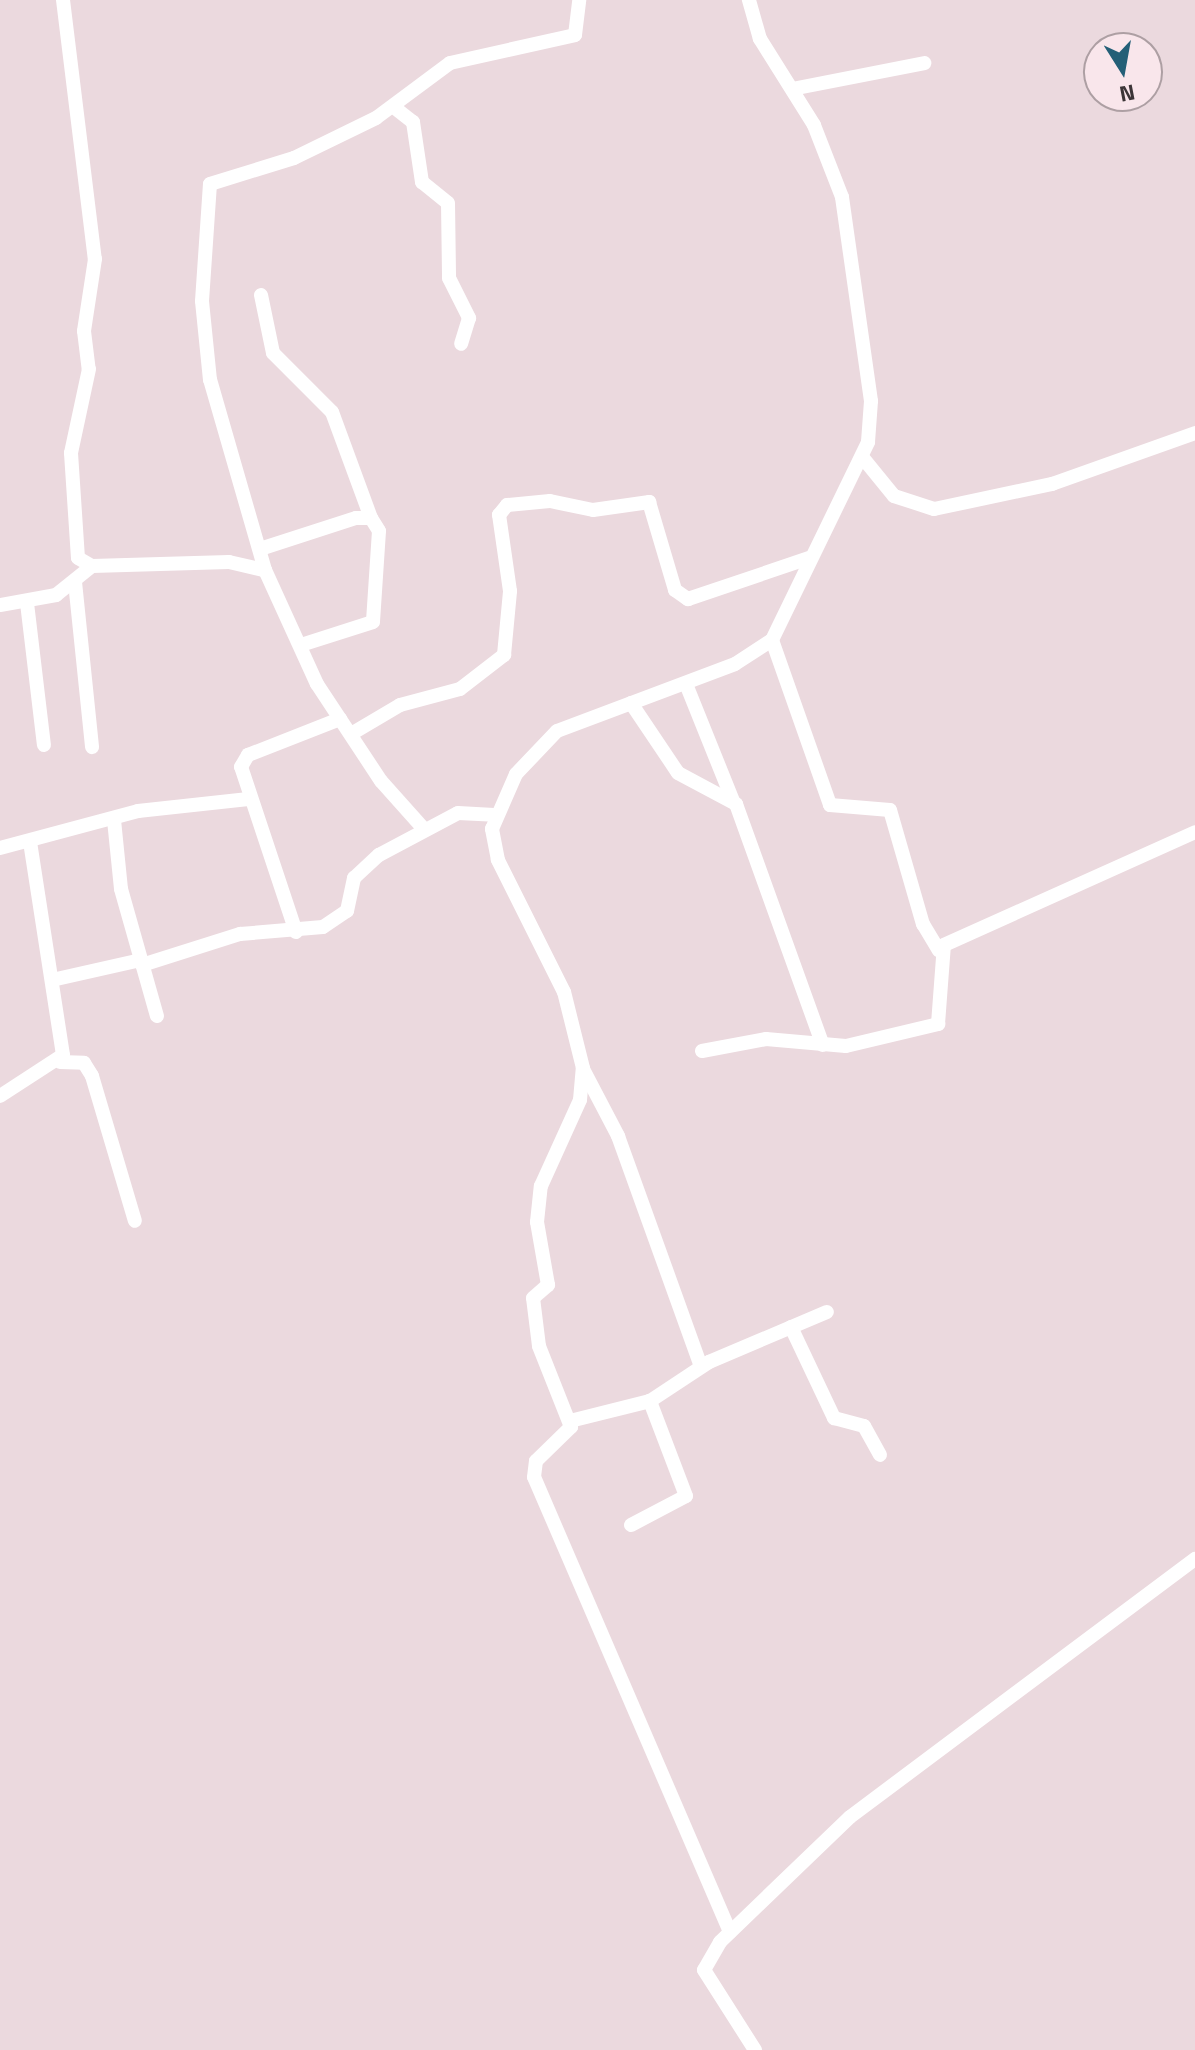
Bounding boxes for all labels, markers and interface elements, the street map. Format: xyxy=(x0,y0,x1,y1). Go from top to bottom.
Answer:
north arrow xyxy=(1083,32,1163,112)
text: N xyxy=(1116,75,1138,112)

